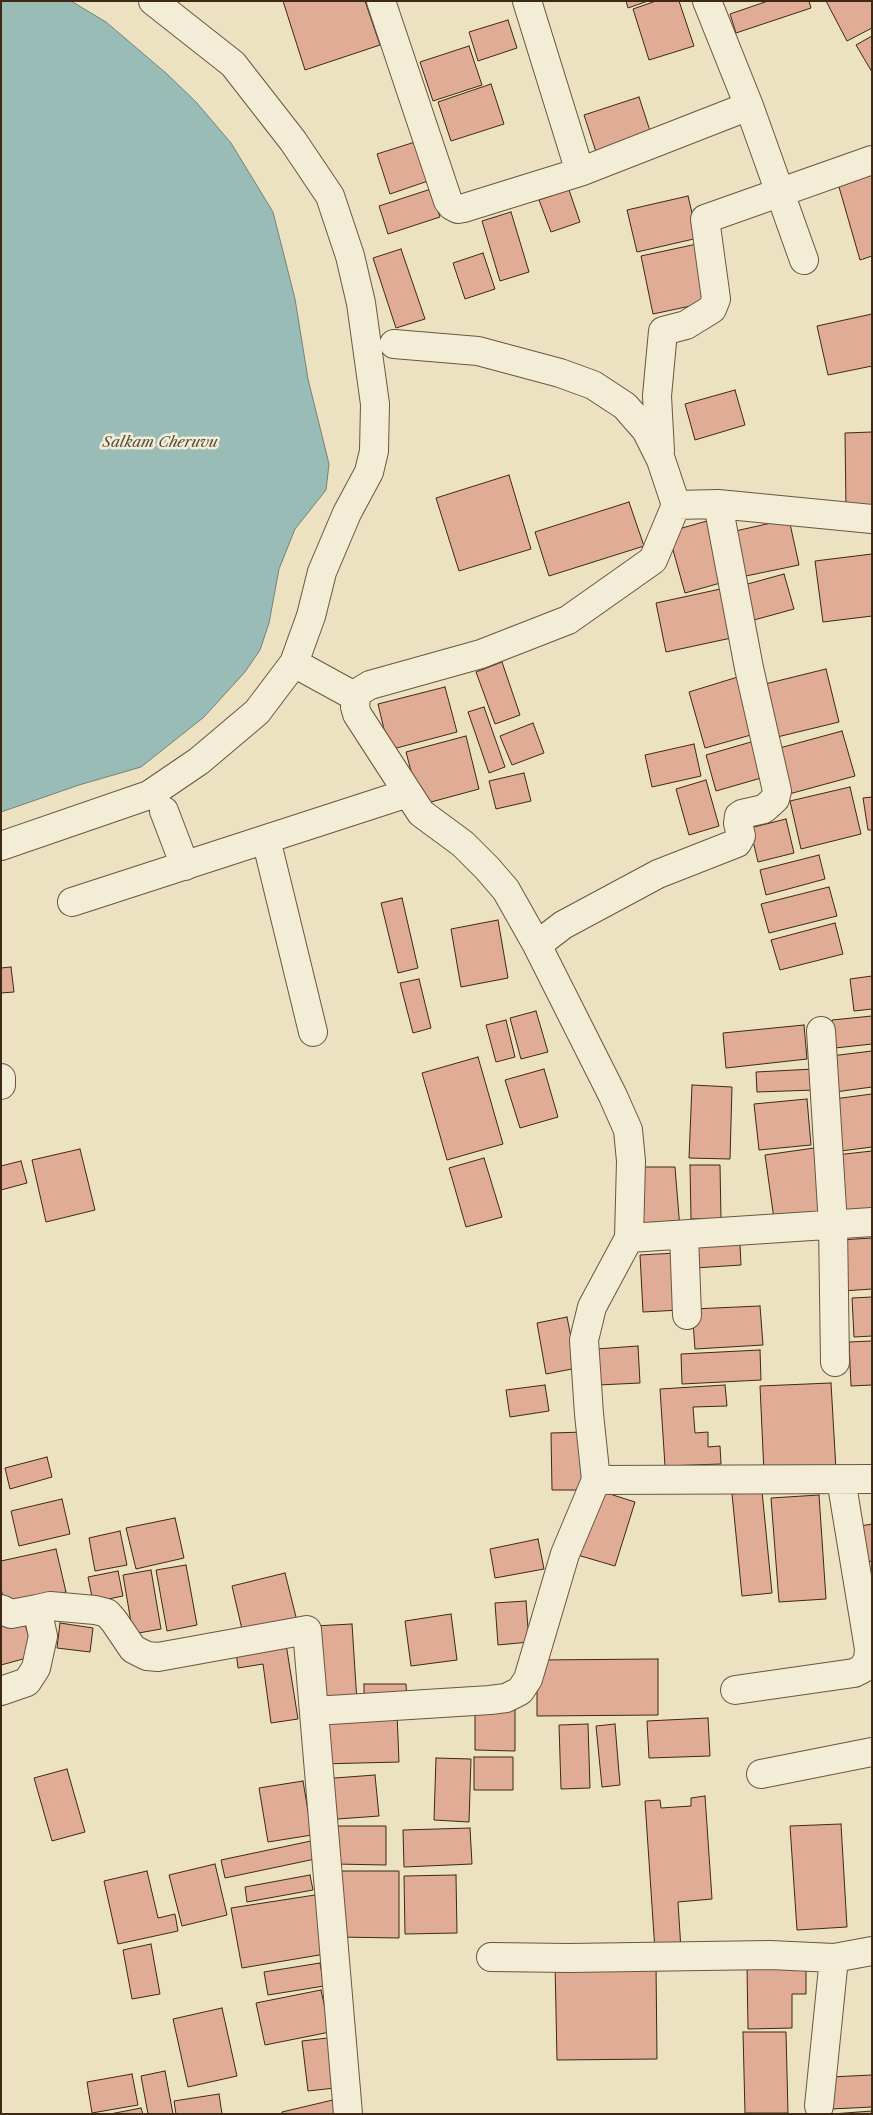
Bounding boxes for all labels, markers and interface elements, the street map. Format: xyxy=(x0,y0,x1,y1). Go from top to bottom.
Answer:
water label: Salkam Cheruvu xyxy=(103,434,217,452)

